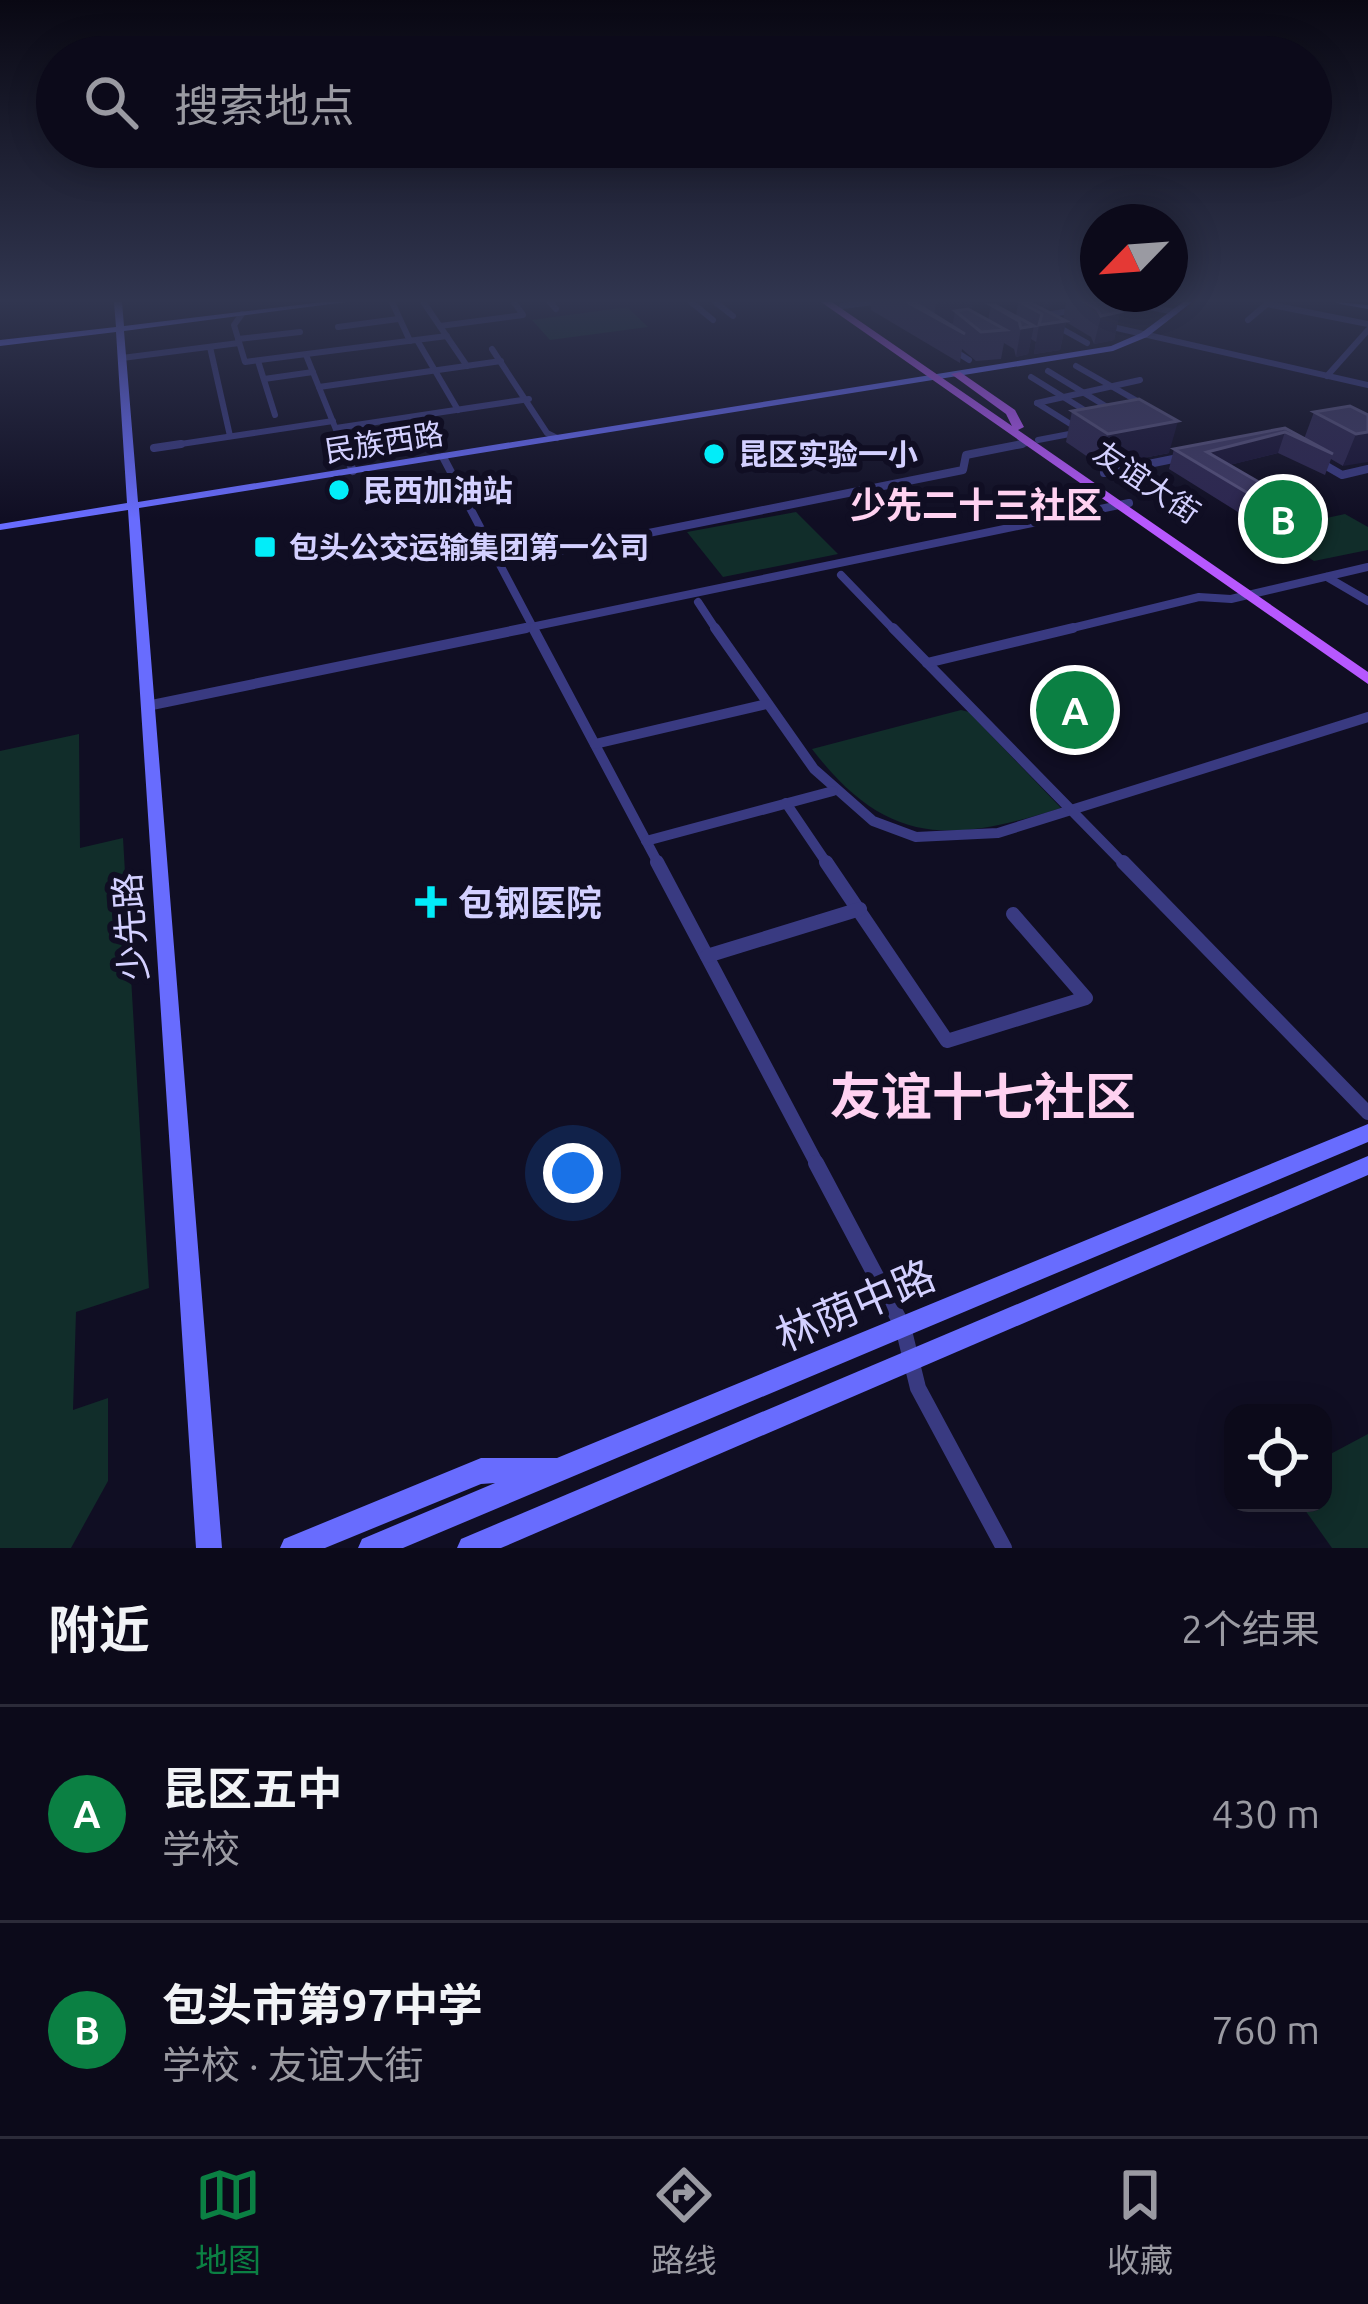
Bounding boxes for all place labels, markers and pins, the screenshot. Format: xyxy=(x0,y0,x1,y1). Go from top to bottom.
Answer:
place label: 昆区实验一小 xyxy=(738,437,918,471)
marker: 昆区实验一小 xyxy=(701,441,727,467)
place label: 民西加油站 xyxy=(363,473,513,507)
pin: B xyxy=(1244,474,1322,564)
marker: 民西加油站 xyxy=(326,477,352,503)
place label: 包头公交运输集团第一公司 xyxy=(289,530,649,564)
marker: 包头公交运输集团第一公司 xyxy=(252,534,278,560)
pin: A xyxy=(1036,665,1114,755)
place label: 包钢医院 xyxy=(458,882,602,923)
marker: 包钢医院 xyxy=(415,886,447,918)

